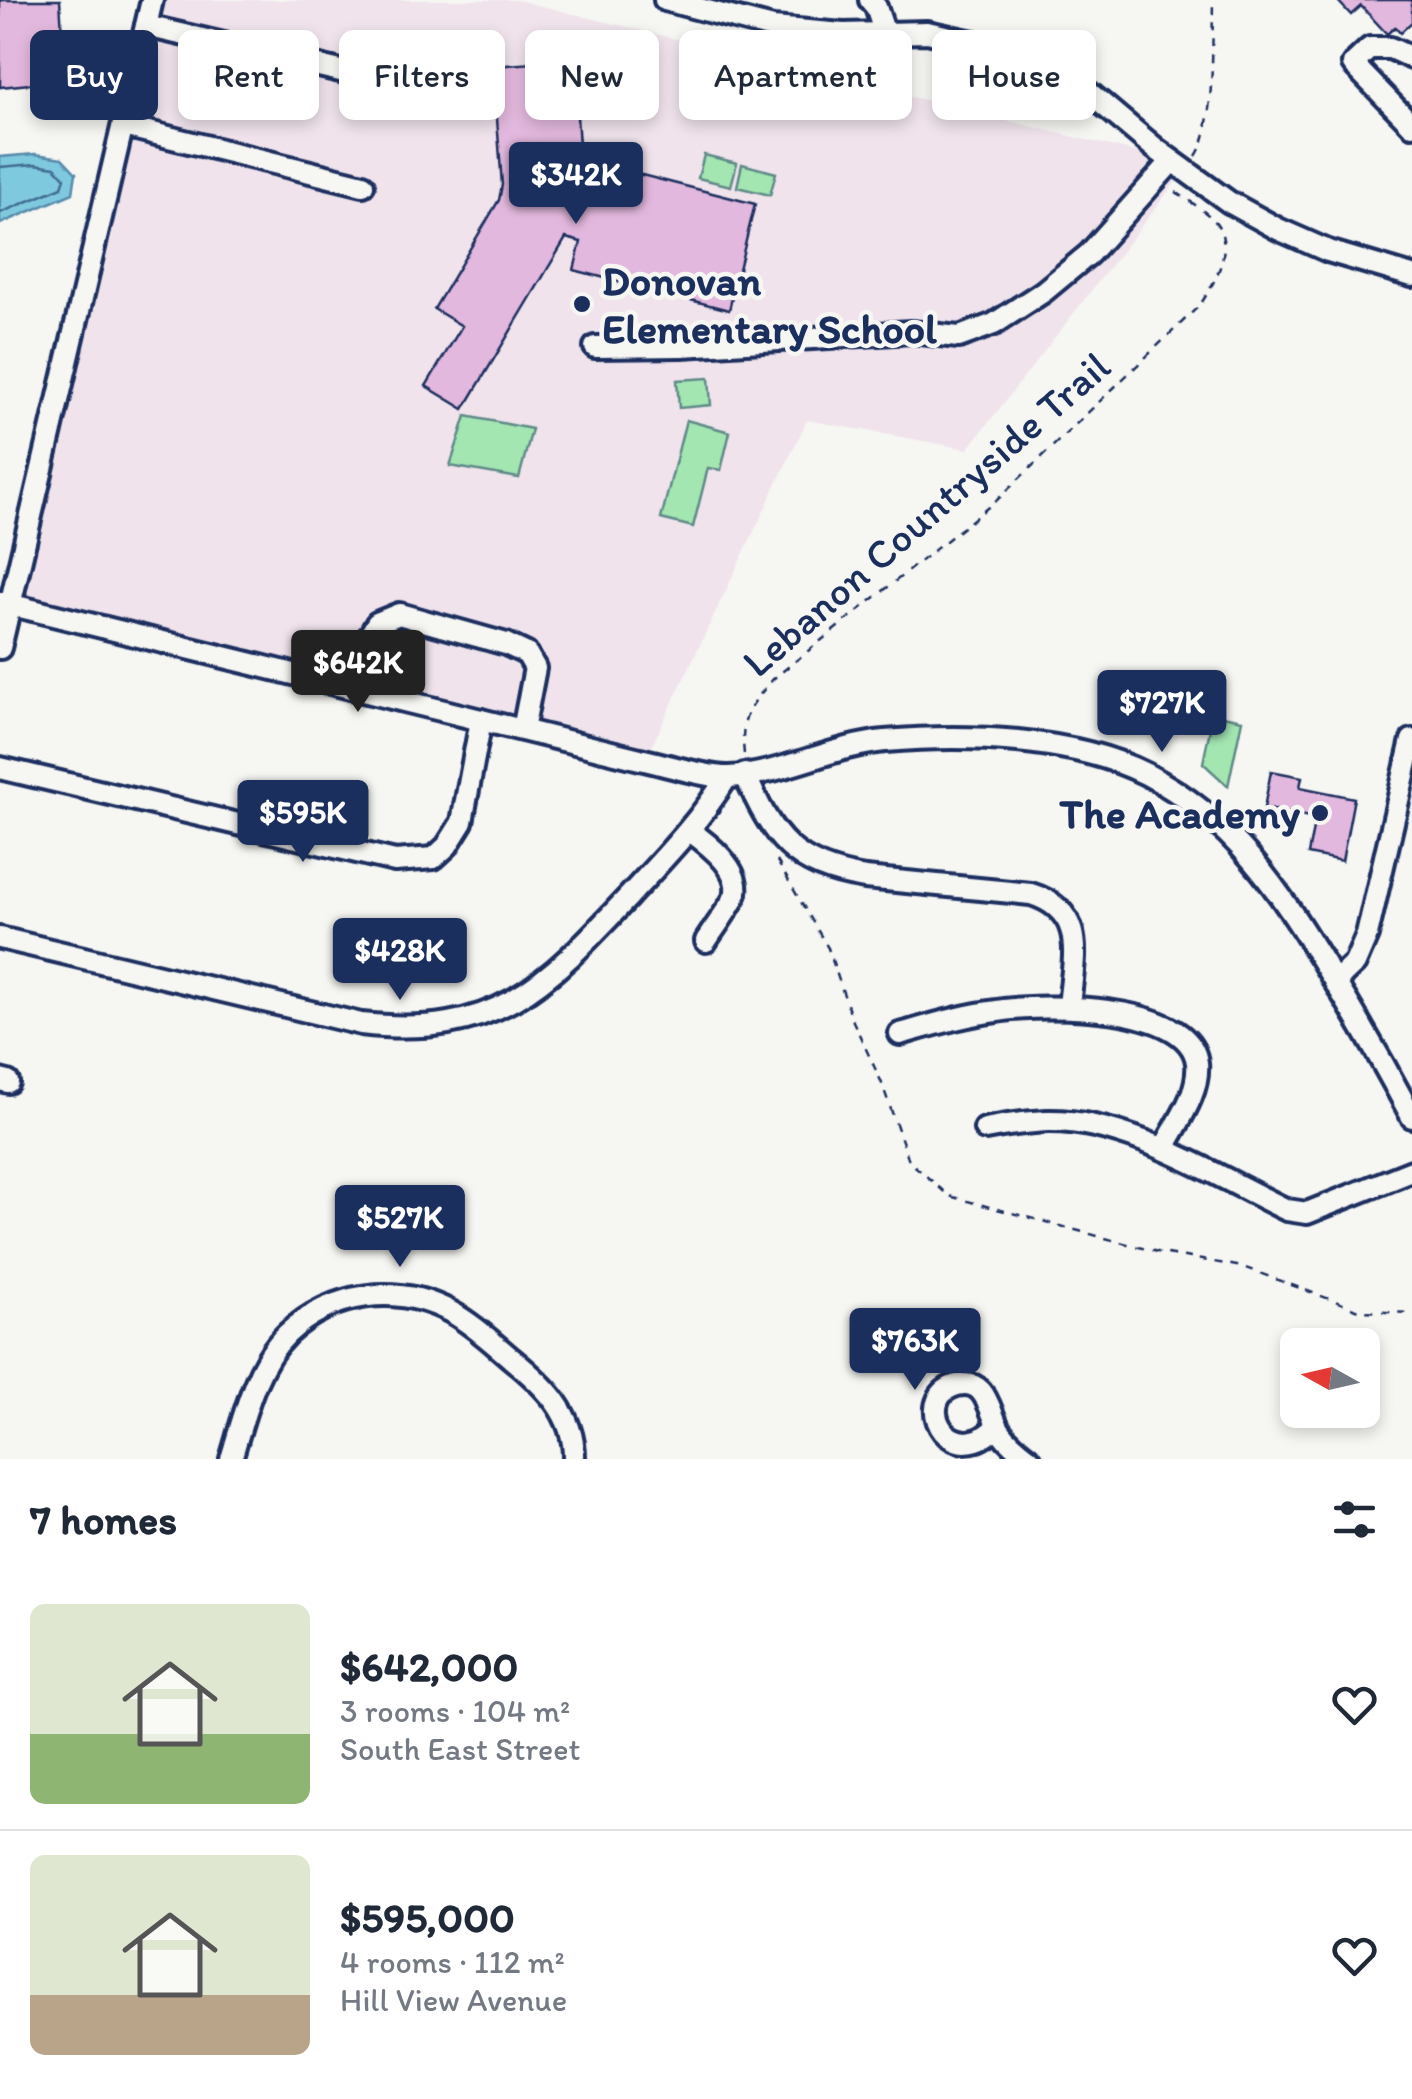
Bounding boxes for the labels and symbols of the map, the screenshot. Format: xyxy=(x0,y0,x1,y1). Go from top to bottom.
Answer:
pin: $342K xyxy=(506,142,646,227)
place label: Donovan Elementary School xyxy=(602,255,937,354)
marker: Donovan Elementary School xyxy=(571,293,593,315)
street label: Lebanon Countryside Trail xyxy=(732,340,1120,687)
pin: $642K xyxy=(288,630,428,715)
pin: $727K xyxy=(1092,670,1232,755)
pin: $595K xyxy=(233,780,373,865)
place label: The Academy xyxy=(1059,788,1300,839)
marker: The Academy xyxy=(1309,802,1331,824)
pin: $428K xyxy=(330,918,470,1003)
pin: $527K xyxy=(330,1185,470,1270)
pin: $763K xyxy=(845,1308,985,1393)
north arrow xyxy=(1280,1328,1380,1428)

